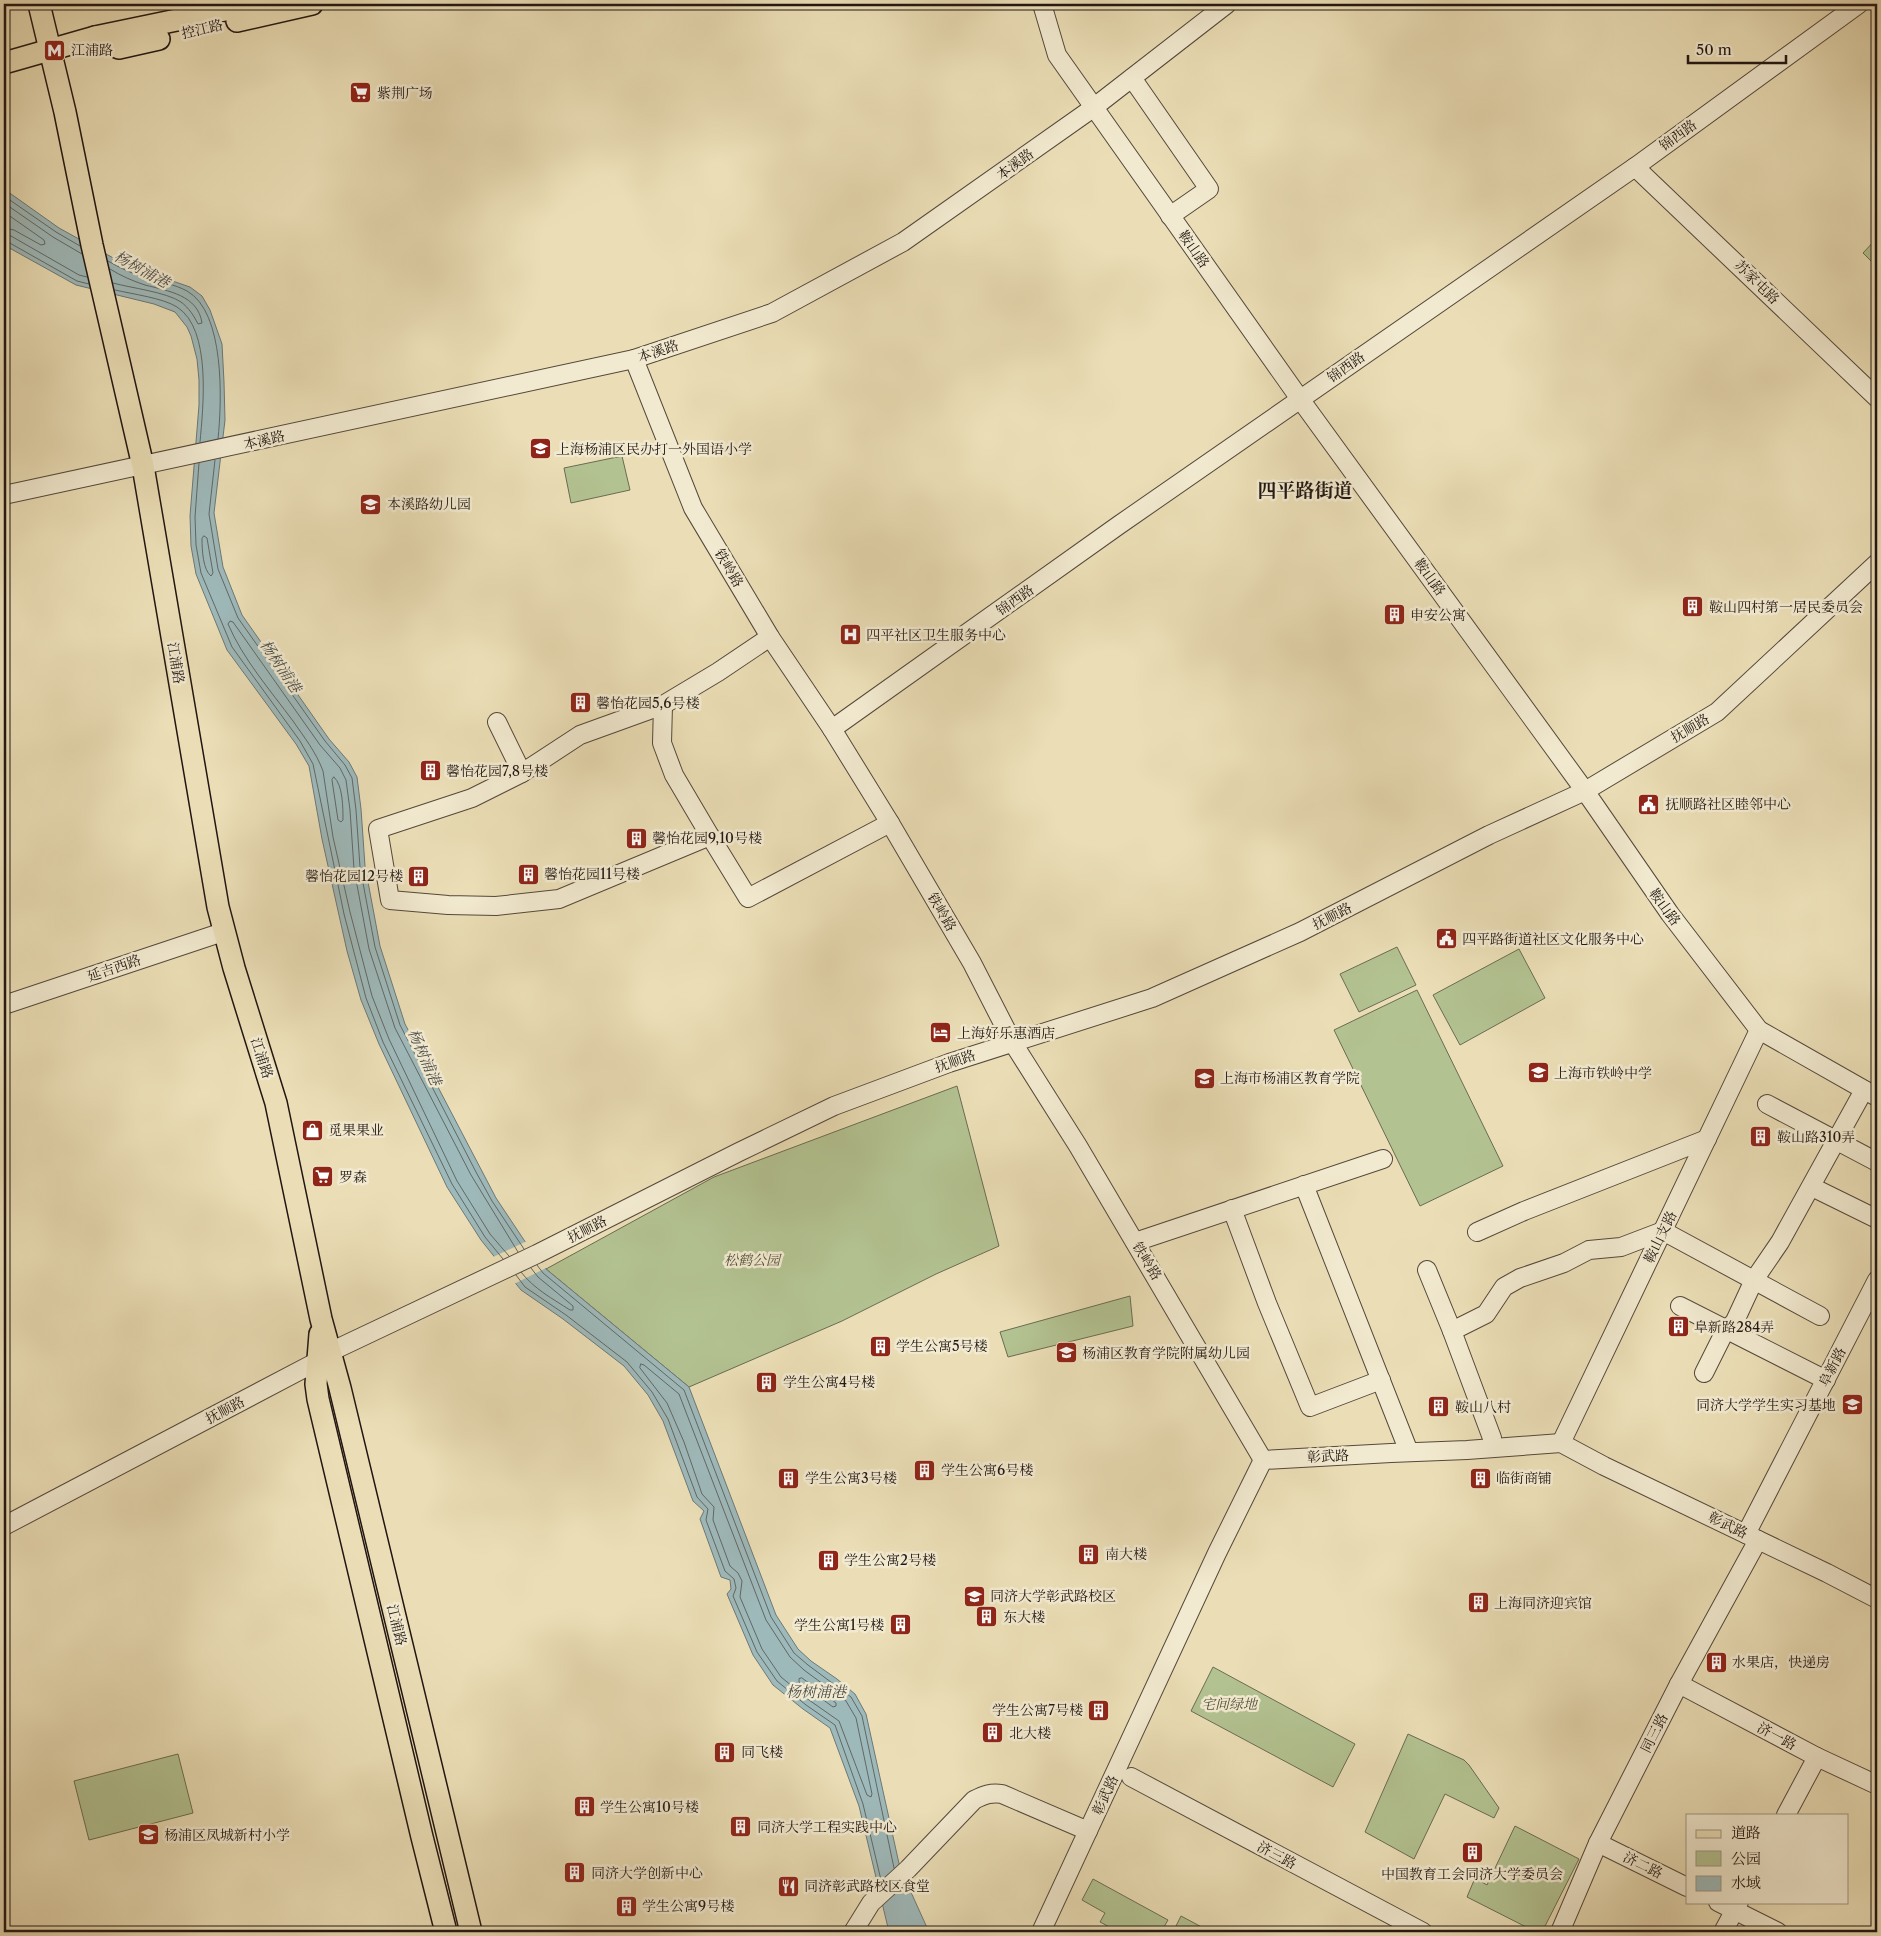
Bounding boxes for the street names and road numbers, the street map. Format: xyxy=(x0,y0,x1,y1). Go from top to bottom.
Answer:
street label: 控江路 xyxy=(180,16,224,42)
street label: 锦西路 xyxy=(1656,115,1700,155)
street label: 本溪路 xyxy=(993,144,1037,184)
street label: 鞍山路 xyxy=(1175,227,1213,271)
street label: 苏家屯路 xyxy=(1731,256,1783,308)
street label: 本溪路 xyxy=(635,336,681,366)
street label: 锦西路 xyxy=(1324,348,1368,386)
street label: 本溪路 xyxy=(242,427,286,453)
street label: 铁岭路 xyxy=(710,545,748,591)
street label: 鞍山路 xyxy=(1410,555,1450,599)
street label: 锦西路 xyxy=(993,581,1037,619)
street label: 江浦路 xyxy=(164,641,188,685)
street label: 抚顺路 xyxy=(1667,709,1713,747)
street label: 鞍山路 xyxy=(1645,885,1685,929)
street label: 铁岭路 xyxy=(923,889,961,935)
street label: 抚顺路 xyxy=(1309,898,1355,934)
street label: 延吉西路 xyxy=(85,950,143,986)
street label: 江浦路 xyxy=(247,1035,277,1081)
street label: 抚顺路 xyxy=(932,1046,978,1076)
street label: 鞍山支路 xyxy=(1640,1208,1680,1266)
street label: 抚顺路 xyxy=(564,1211,610,1247)
street label: 铁岭路 xyxy=(1128,1238,1166,1284)
street label: 阜新路 xyxy=(1814,1344,1850,1390)
street label: 抚顺路 xyxy=(202,1392,248,1428)
street label: 彰武路 xyxy=(1307,1446,1349,1466)
street label: 彰武路 xyxy=(1705,1508,1751,1542)
street label: 江浦路 xyxy=(383,1602,411,1648)
street label: 同三路 xyxy=(1636,1710,1672,1756)
street label: 济一路 xyxy=(1754,1718,1800,1754)
street label: 彰武路 xyxy=(1088,1772,1122,1818)
street label: 济三路 xyxy=(1254,1837,1300,1873)
street label: 济二路 xyxy=(1620,1848,1666,1882)

